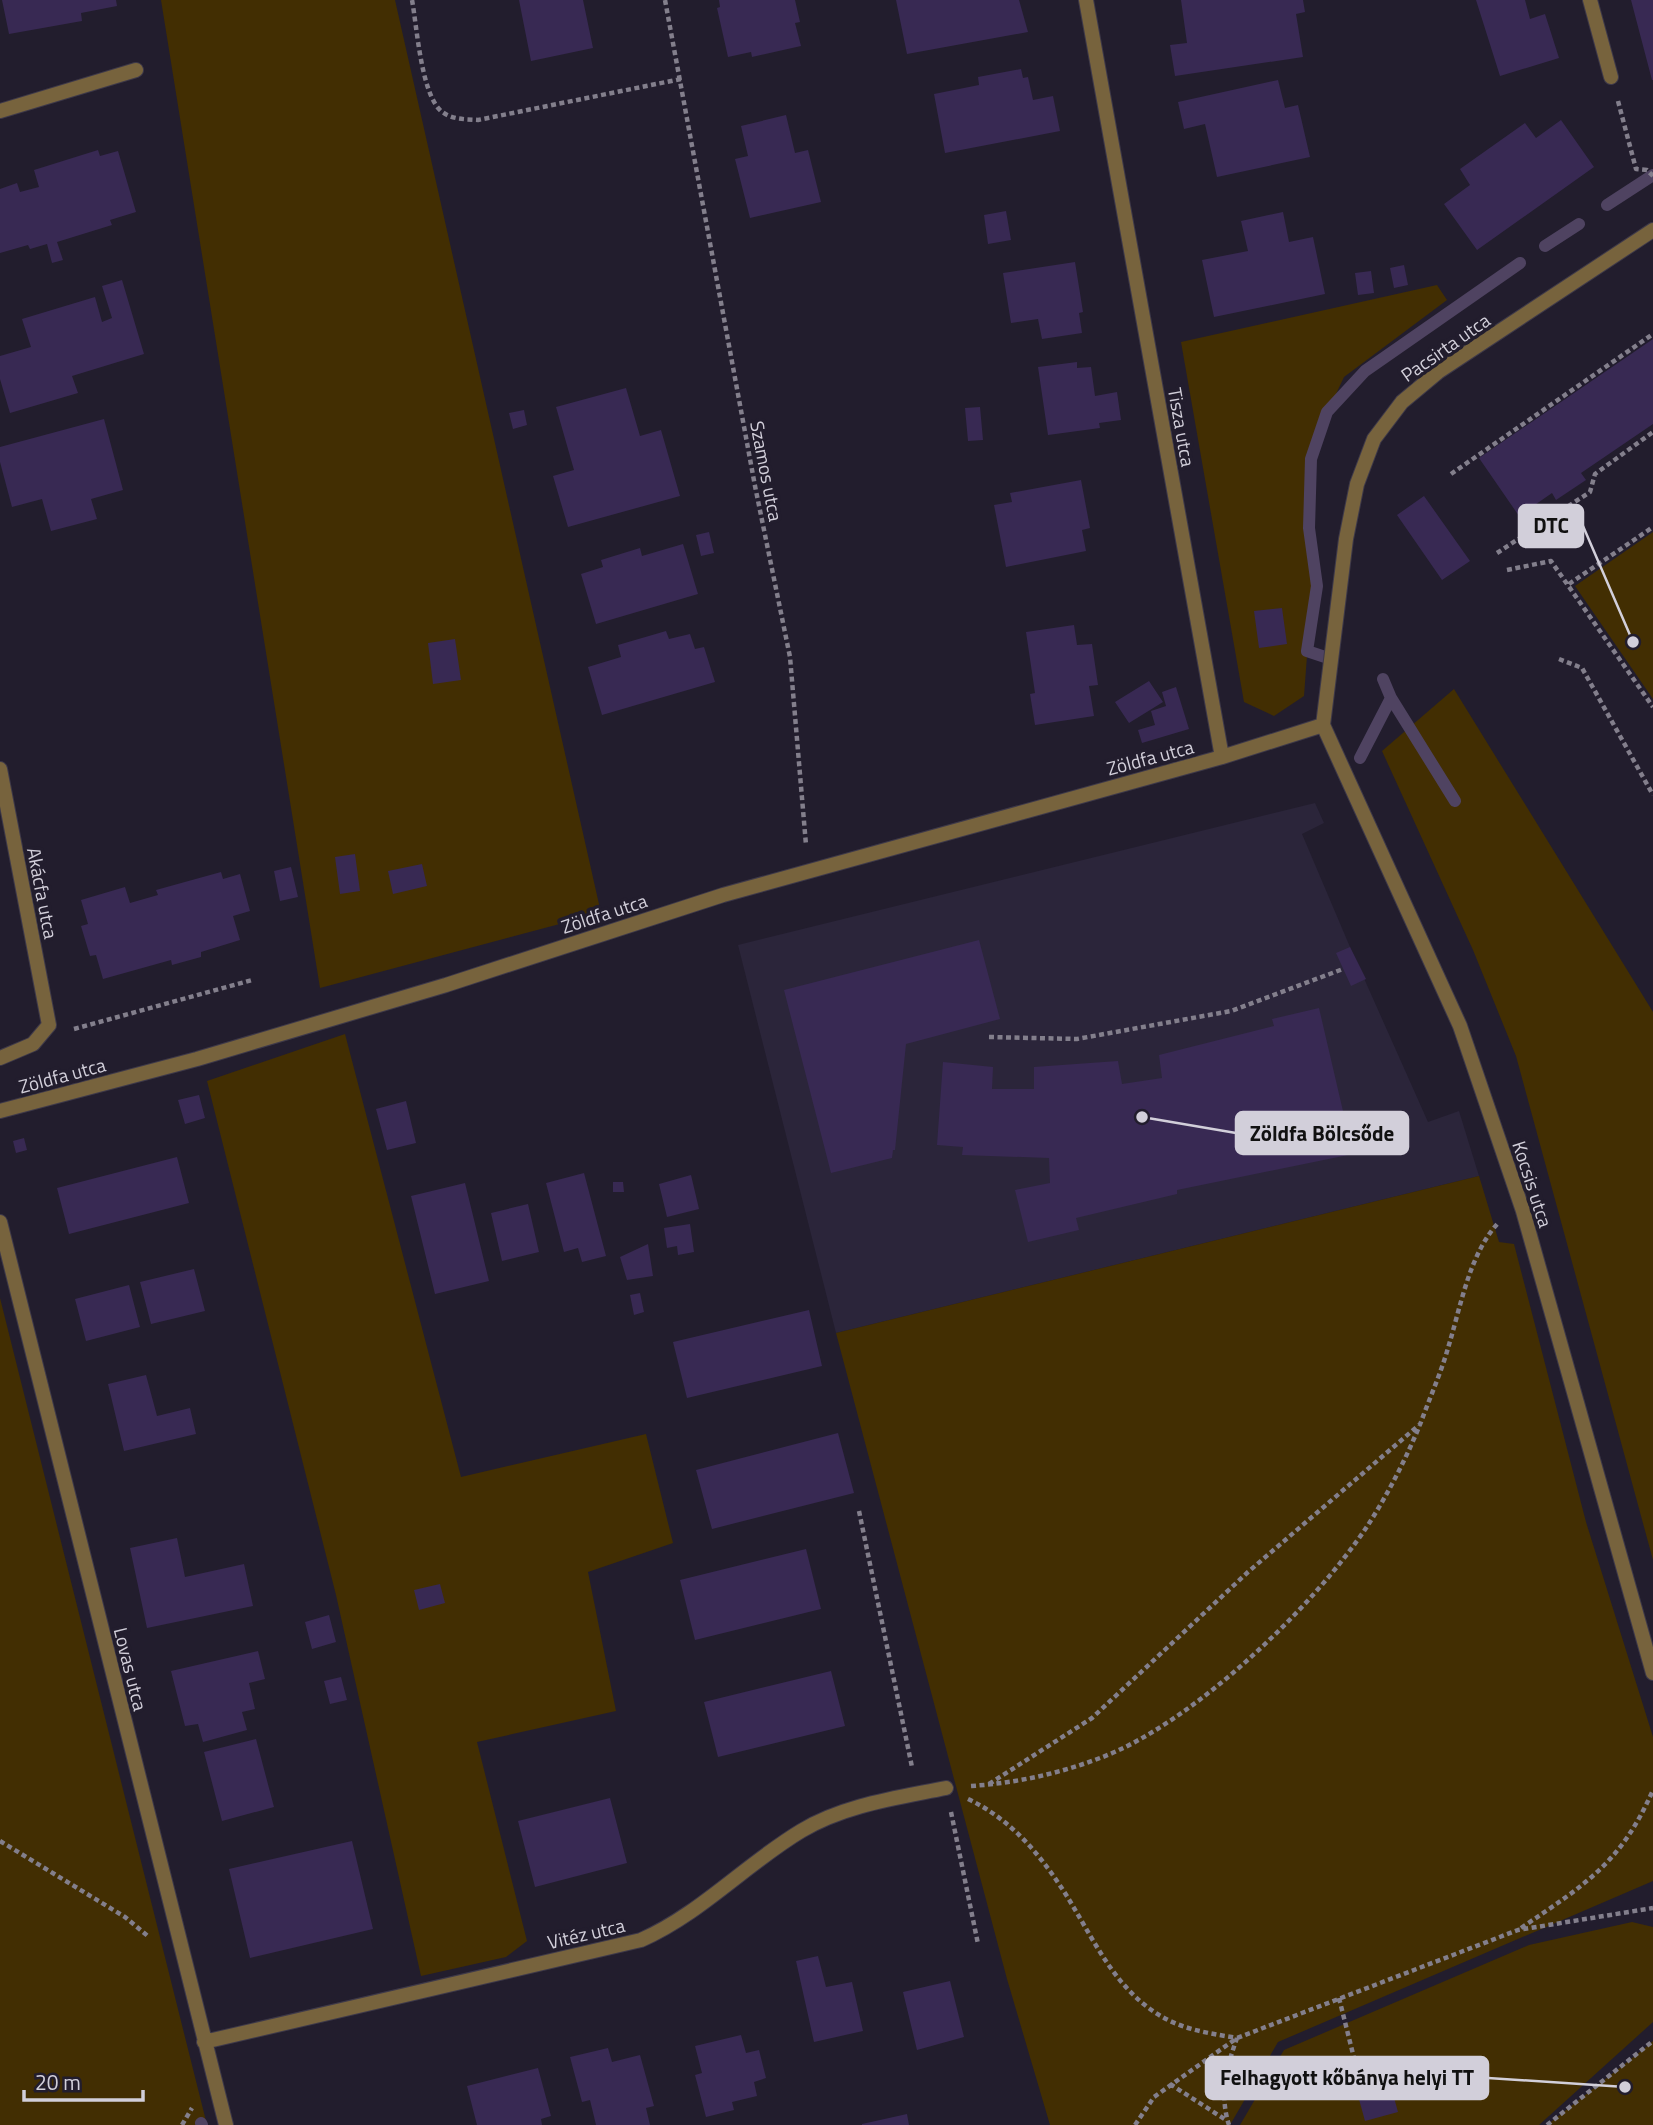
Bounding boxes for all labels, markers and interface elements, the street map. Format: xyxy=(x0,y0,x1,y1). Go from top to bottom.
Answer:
street label: Pacsirta utca xyxy=(1394,305,1496,389)
street label: Tisza utca xyxy=(1161,385,1203,469)
street label: Szamos utca xyxy=(743,418,791,524)
callout: DTC xyxy=(1519,505,1583,547)
text: DTC xyxy=(1533,509,1569,541)
street label: Zöldfa utca xyxy=(1103,731,1197,783)
street label: Akácfa utca xyxy=(20,845,66,942)
street label: Zöldfa utca xyxy=(557,885,651,941)
street label: Zöldfa utca xyxy=(15,1049,109,1101)
callout: Zöldfa Bölcsőde xyxy=(1236,1112,1408,1154)
text: Zöldfa Bölcsőde xyxy=(1250,1117,1394,1149)
street label: Kocsis utca xyxy=(1505,1137,1561,1231)
street label: Lovas utca xyxy=(107,1624,155,1714)
street label: Vitéz utca xyxy=(544,1910,628,1956)
callout: Felhagyott kőbánya helyi TT xyxy=(1206,2057,1488,2099)
scale bar xyxy=(24,2058,144,2102)
text: Felhagyott kőbánya helyi TT xyxy=(1220,2061,1474,2093)
text: 20 m xyxy=(35,2066,81,2098)

